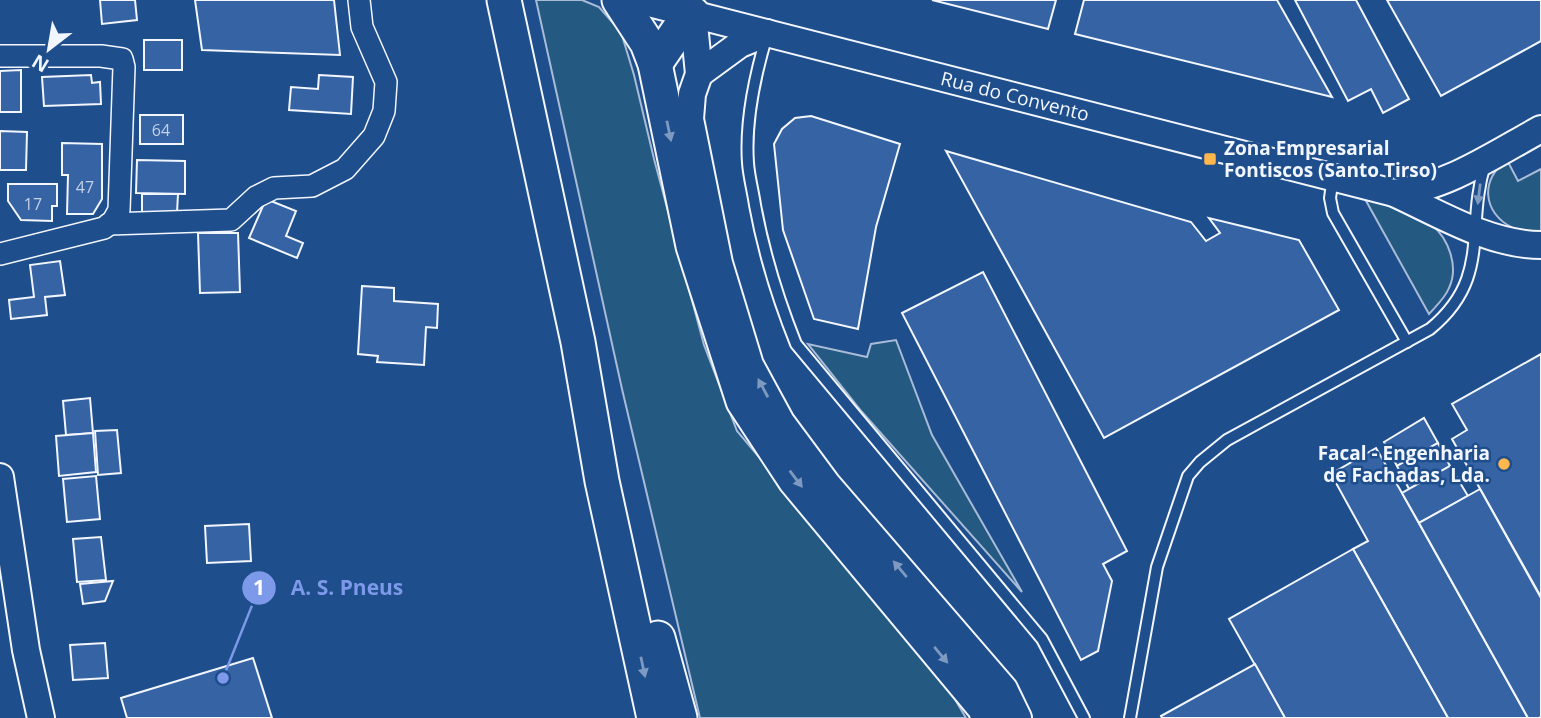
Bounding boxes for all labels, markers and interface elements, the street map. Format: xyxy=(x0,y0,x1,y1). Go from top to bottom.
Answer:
north arrow xyxy=(14,14,84,84)
text: N xyxy=(27,48,54,79)
street label: Rua do Convento xyxy=(938,65,1092,127)
house number: 64 xyxy=(152,119,170,141)
one-way arrow xyxy=(664,120,675,142)
place label: Zona Empresarial Fontiscos (Santo Tirso) xyxy=(1224,135,1437,183)
marker: Zona Empresarial Fontiscos (Santo Tirso) xyxy=(1202,151,1218,167)
house number: 47 xyxy=(76,176,94,198)
one-way arrow xyxy=(1473,183,1484,205)
house number: 17 xyxy=(24,193,42,215)
one-way arrow xyxy=(757,378,769,398)
place label: Facal - Engenharia de Fachadas, Lda. xyxy=(1318,440,1490,488)
marker: Facal - Engenharia de Fachadas, Lda. xyxy=(1496,456,1512,472)
one-way arrow xyxy=(788,470,803,488)
one-way arrow xyxy=(892,560,908,578)
callout: A. S. Pneus xyxy=(241,567,417,609)
text: 1 xyxy=(253,573,265,601)
text: A. S. Pneus xyxy=(291,573,403,601)
one-way arrow xyxy=(933,645,948,663)
one-way arrow xyxy=(637,656,648,678)

